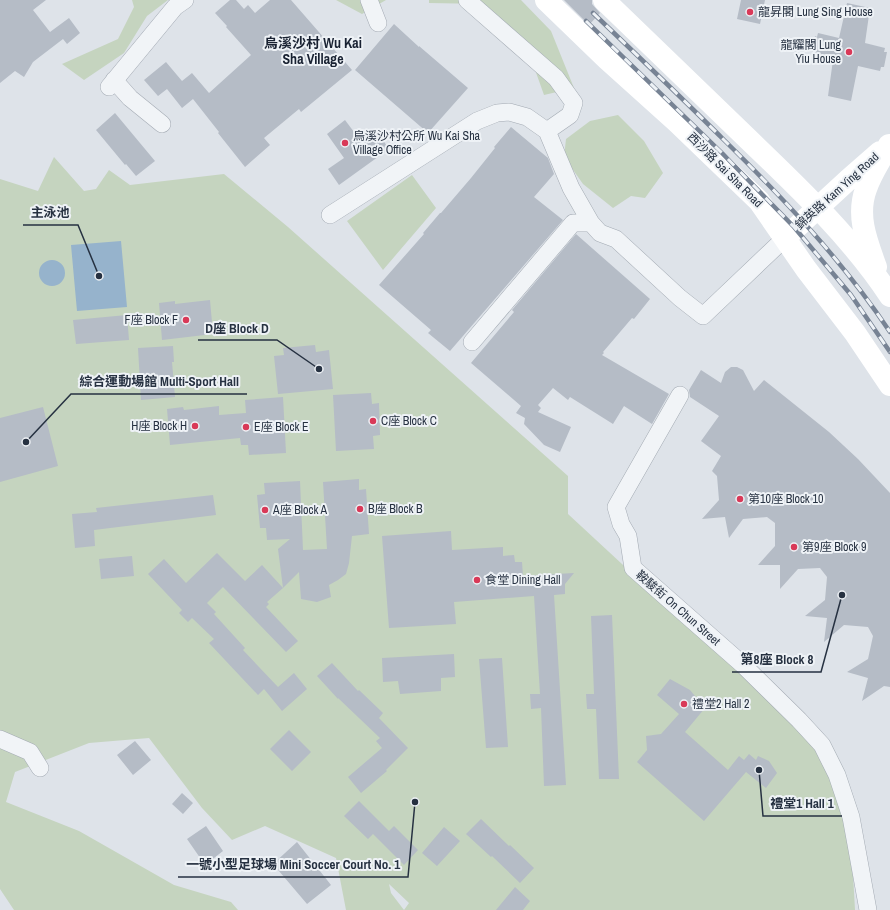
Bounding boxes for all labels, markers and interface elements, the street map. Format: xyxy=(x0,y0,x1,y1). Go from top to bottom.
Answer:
place label: 龍昇閣 Lung Sing House xyxy=(758,4,873,20)
marker: 龍昇閣 Lung Sing House xyxy=(745,7,755,17)
district label: 烏溪沙村 Wu Kai Sha Village xyxy=(264,34,362,68)
place label: 龍耀閣 Lung Yiu House xyxy=(780,37,842,67)
marker: 龍耀閣 Lung Yiu House xyxy=(844,47,854,57)
place label: 烏溪沙村公所 Wu Kai Sha Village Office xyxy=(353,128,481,158)
street label: 西沙路 Sai Sha Road xyxy=(684,129,766,211)
marker: 烏溪沙村公所 Wu Kai Sha Village Office xyxy=(340,138,350,148)
street label: 錦英路 Kam Ying Road xyxy=(792,149,882,233)
callout: 主泳池 xyxy=(23,200,78,225)
text: 主泳池 xyxy=(30,204,70,221)
place label: F座 Block F xyxy=(124,312,178,328)
marker: F座 Block F xyxy=(181,315,191,325)
callout: D座 Block D xyxy=(198,315,277,340)
text: D座 Block D xyxy=(205,320,269,337)
callout: 綜合運動場館 Multi-Sport Hall xyxy=(71,369,247,394)
text: 綜合運動場館 Multi-Sport Hall xyxy=(79,373,239,390)
place label: C座 Block C xyxy=(381,413,437,429)
marker: C座 Block C xyxy=(368,416,378,426)
place label: H座 Block H xyxy=(131,418,187,434)
place label: E座 Block E xyxy=(254,419,309,435)
marker: H座 Block H xyxy=(190,421,200,431)
marker: E座 Block E xyxy=(241,422,251,432)
place label: 第10座 Block 10 xyxy=(748,491,823,507)
marker: 第10座 Block 10 xyxy=(735,494,745,504)
place label: B座 Block B xyxy=(368,501,423,517)
place label: A座 Block A xyxy=(272,502,328,518)
marker: B座 Block B xyxy=(355,504,365,514)
marker: A座 Block A xyxy=(260,505,270,515)
place label: 第9座 Block 9 xyxy=(802,539,866,555)
marker: 第9座 Block 9 xyxy=(789,542,799,552)
street label: 鞍駿街 On Chun Street xyxy=(632,567,724,649)
place label: 食堂 Dining Hall xyxy=(485,572,560,588)
marker: 食堂 Dining Hall xyxy=(472,575,482,585)
callout: 第8座 Block 8 xyxy=(732,647,821,672)
text: 第8座 Block 8 xyxy=(741,651,813,668)
place label: 禮堂2 Hall 2 xyxy=(692,696,749,712)
marker: 禮堂2 Hall 2 xyxy=(679,699,689,709)
callout: 禮堂1 Hall 1 xyxy=(763,791,842,816)
text: 禮堂1 Hall 1 xyxy=(770,795,834,812)
callout: 一號小型足球場 Mini Soccer Court No. 1 xyxy=(178,852,408,877)
text: 一號小型足球場 Mini Soccer Court No. 1 xyxy=(186,856,400,873)

